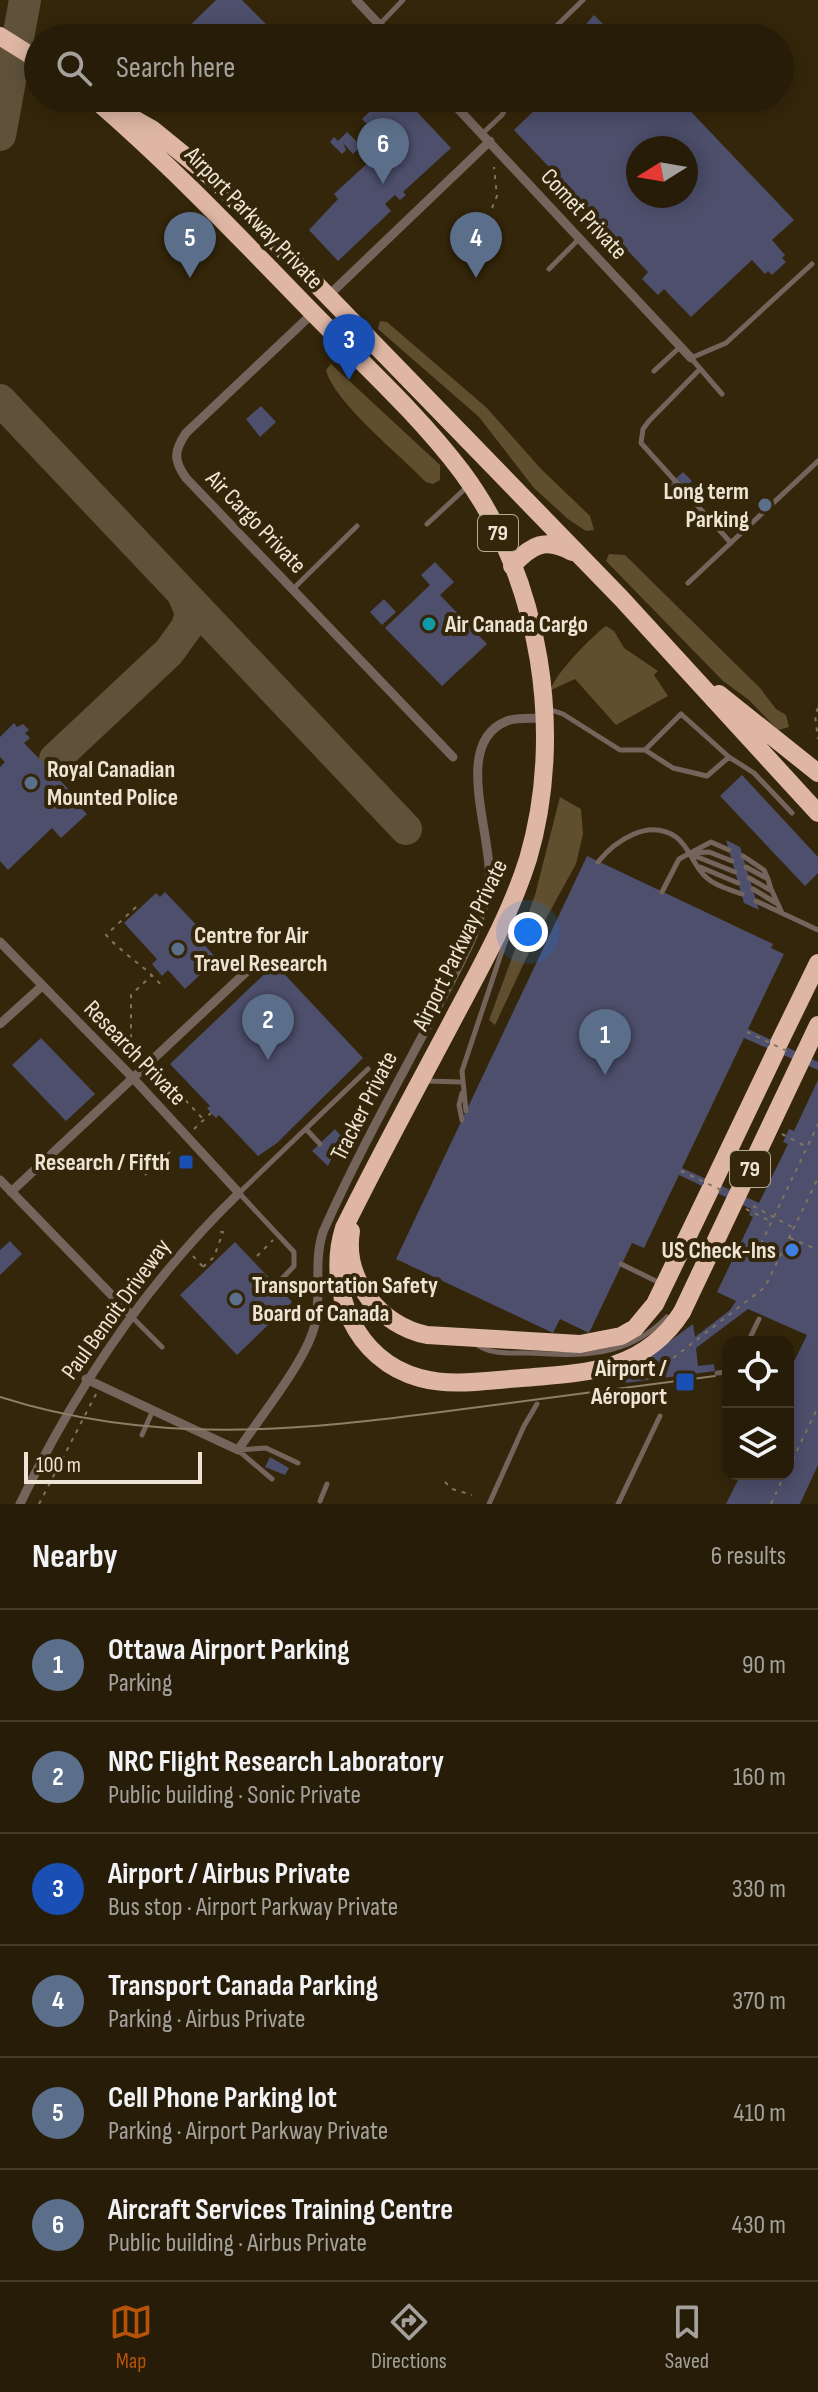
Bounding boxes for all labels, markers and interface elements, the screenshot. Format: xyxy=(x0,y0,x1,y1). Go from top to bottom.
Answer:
search box xyxy=(24,24,794,112)
icon: search xyxy=(52,46,96,90)
text: Search here xyxy=(116,50,235,86)
pin: 6 xyxy=(357,118,409,184)
north arrow xyxy=(626,136,698,208)
street label: Airport Parkway Private xyxy=(178,140,329,295)
street label: Comet Private xyxy=(535,162,633,266)
pin: 5 xyxy=(164,212,216,278)
pin: 4 xyxy=(450,212,502,278)
pin: 3 xyxy=(323,314,375,380)
street label: Air Cargo Private xyxy=(199,464,312,579)
place label: Long term Parking xyxy=(663,477,749,534)
marker: Long term Parking xyxy=(756,496,774,514)
road number: 79 xyxy=(478,515,518,551)
place label: Air Canada Cargo xyxy=(444,610,588,639)
marker: Air Canada Cargo xyxy=(420,615,438,633)
place label: Royal Canadian Mounted Police xyxy=(47,755,178,812)
marker: Royal Canadian Mounted Police xyxy=(22,774,40,792)
street label: Airport Parkway Private xyxy=(406,855,514,1036)
your location xyxy=(508,912,548,952)
place label: Centre for Air Travel Research xyxy=(194,921,328,978)
marker: Centre for Air Travel Research xyxy=(169,940,187,958)
pin: 2 xyxy=(242,994,294,1060)
street label: Research Private xyxy=(78,995,192,1111)
pin: 1 xyxy=(579,1009,631,1075)
street label: Tracker Private xyxy=(324,1046,404,1166)
place label: Research / Fifth xyxy=(34,1148,170,1177)
road number: 79 xyxy=(730,1151,770,1187)
marker: Research / Fifth xyxy=(177,1153,195,1171)
street label: Paul Benoit Driveway xyxy=(55,1233,177,1385)
place label: US Check-Ins xyxy=(661,1236,776,1265)
marker: US Check-Ins xyxy=(783,1241,801,1259)
place label: Transportation Safety Board of Canada xyxy=(252,1271,438,1328)
marker: Transportation Safety Board of Canada xyxy=(227,1290,245,1308)
map controls xyxy=(722,1336,794,1480)
button: locate xyxy=(722,1336,794,1408)
place label: Airport / Aéroport xyxy=(590,1354,667,1411)
marker: Airport / Aéroport xyxy=(674,1371,696,1393)
button: layers xyxy=(722,1408,794,1480)
scale bar xyxy=(24,1448,202,1484)
text: 100 m xyxy=(36,1452,81,1479)
text: Nearby xyxy=(32,1536,118,1577)
text: 6 results xyxy=(711,1541,786,1572)
text: Ottawa Airport Parking xyxy=(108,1632,350,1668)
text: 1 xyxy=(53,1650,63,1681)
text: 90 m xyxy=(742,1650,786,1681)
text: Parking xyxy=(108,1668,172,1699)
text: NRC Flight Research Laboratory xyxy=(108,1744,444,1780)
text: 2 xyxy=(52,1762,64,1793)
text: 160 m xyxy=(733,1762,786,1793)
text: Public building · Sonic Private xyxy=(108,1780,361,1811)
text: Airport / Airbus Private xyxy=(108,1856,350,1892)
text: 3 xyxy=(52,1874,64,1905)
text: 330 m xyxy=(732,1874,786,1905)
text: Bus stop · Airport Parkway Private xyxy=(108,1892,398,1923)
text: Transport Canada Parking xyxy=(108,1968,378,2004)
text: 4 xyxy=(52,1986,64,2017)
text: 370 m xyxy=(732,1986,786,2017)
text: Parking · Airbus Private xyxy=(108,2004,306,2035)
text: Cell Phone Parking lot xyxy=(108,2080,337,2116)
text: 5 xyxy=(52,2098,64,2129)
text: 410 m xyxy=(734,2098,786,2129)
text: Parking · Airport Parkway Private xyxy=(108,2116,388,2147)
text: Aircraft Services Training Centre xyxy=(108,2192,453,2228)
text: 6 xyxy=(52,2210,64,2241)
text: 430 m xyxy=(732,2210,786,2241)
text: Public building · Airbus Private xyxy=(108,2228,367,2259)
tab: Map xyxy=(109,2300,153,2375)
tab: Directions xyxy=(371,2300,447,2375)
tab: Saved xyxy=(665,2300,709,2375)

